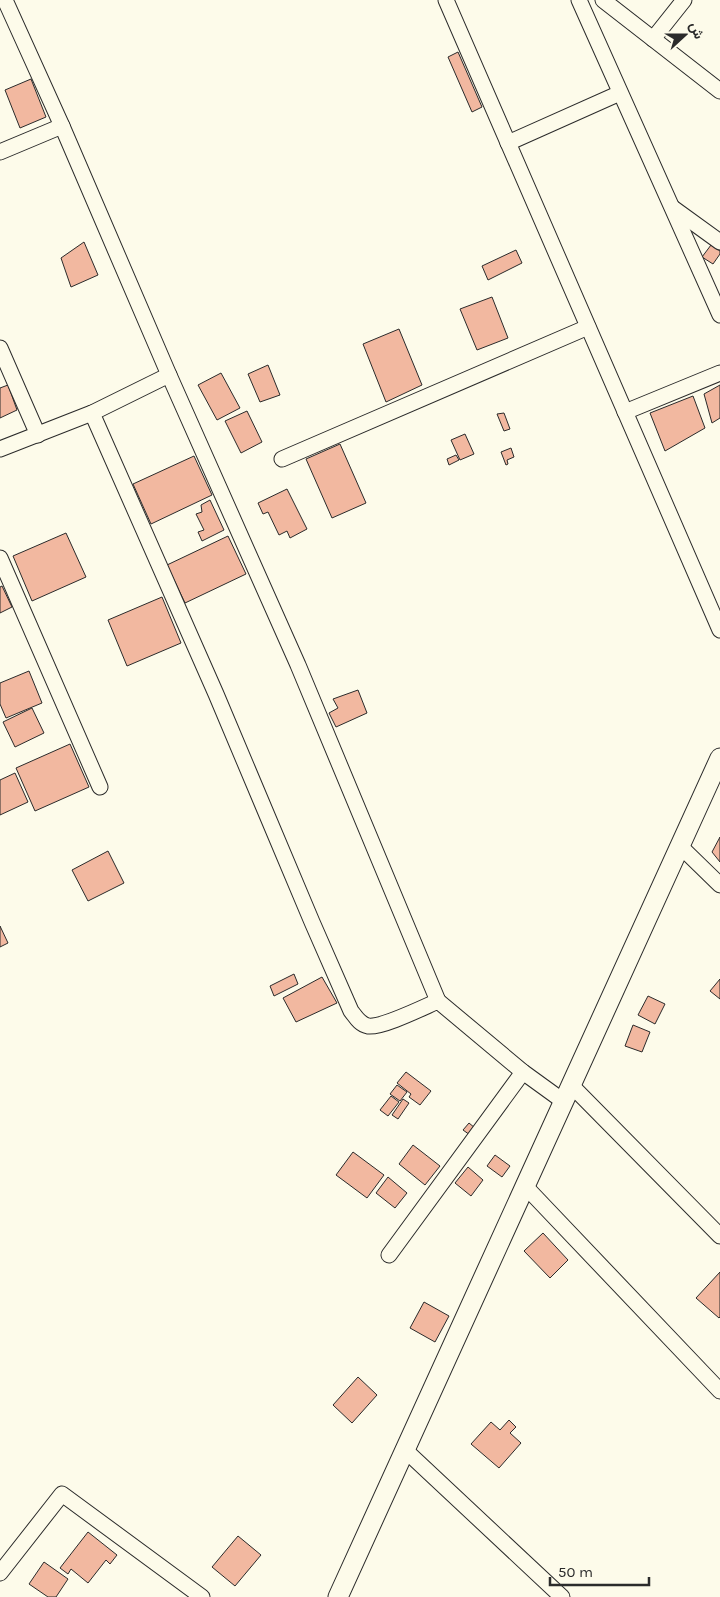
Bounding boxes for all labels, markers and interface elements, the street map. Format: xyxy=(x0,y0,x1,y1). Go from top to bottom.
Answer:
north arrow xyxy=(660,10,710,60)
text: ش xyxy=(686,20,708,42)
scale bar xyxy=(550,1554,649,1586)
text: 50 m xyxy=(558,1563,593,1581)

